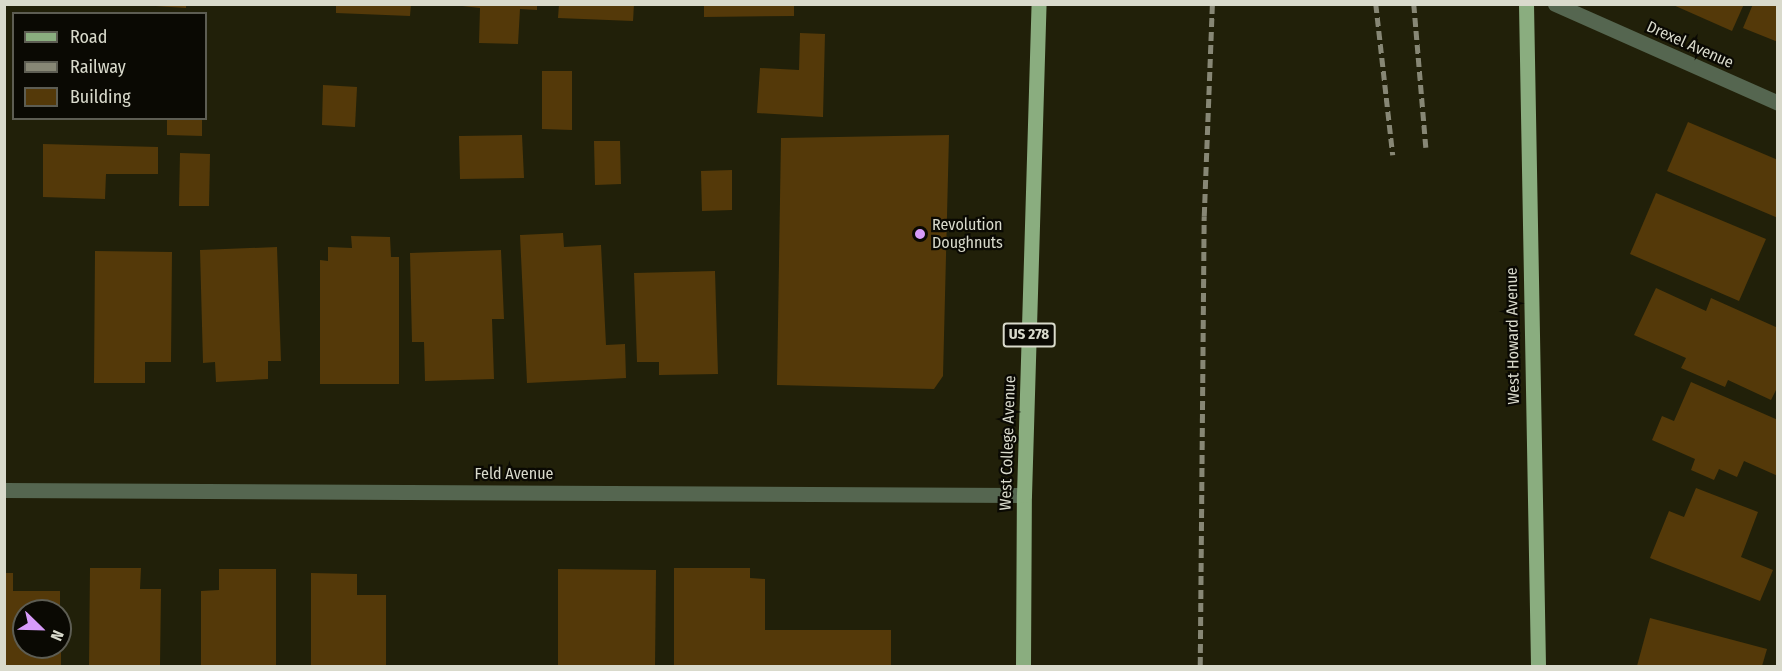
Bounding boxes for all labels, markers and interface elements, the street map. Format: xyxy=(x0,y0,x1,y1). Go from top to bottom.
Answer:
legend xyxy=(12,12,207,120)
street label: Drexel Avenue xyxy=(1644,17,1736,73)
text: Road xyxy=(70,26,107,48)
text: Railway xyxy=(70,56,126,78)
text: Building xyxy=(70,86,131,108)
place label: Revolution Doughnuts xyxy=(932,215,1003,253)
marker: Revolution Doughnuts xyxy=(913,227,927,241)
street label: West Howard Avenue xyxy=(1502,267,1524,405)
road number: US 278 xyxy=(1002,323,1056,347)
street label: West College Avenue xyxy=(996,375,1020,511)
street label: Feld Avenue xyxy=(475,464,553,484)
north arrow xyxy=(12,599,72,659)
text: N xyxy=(47,627,68,644)

